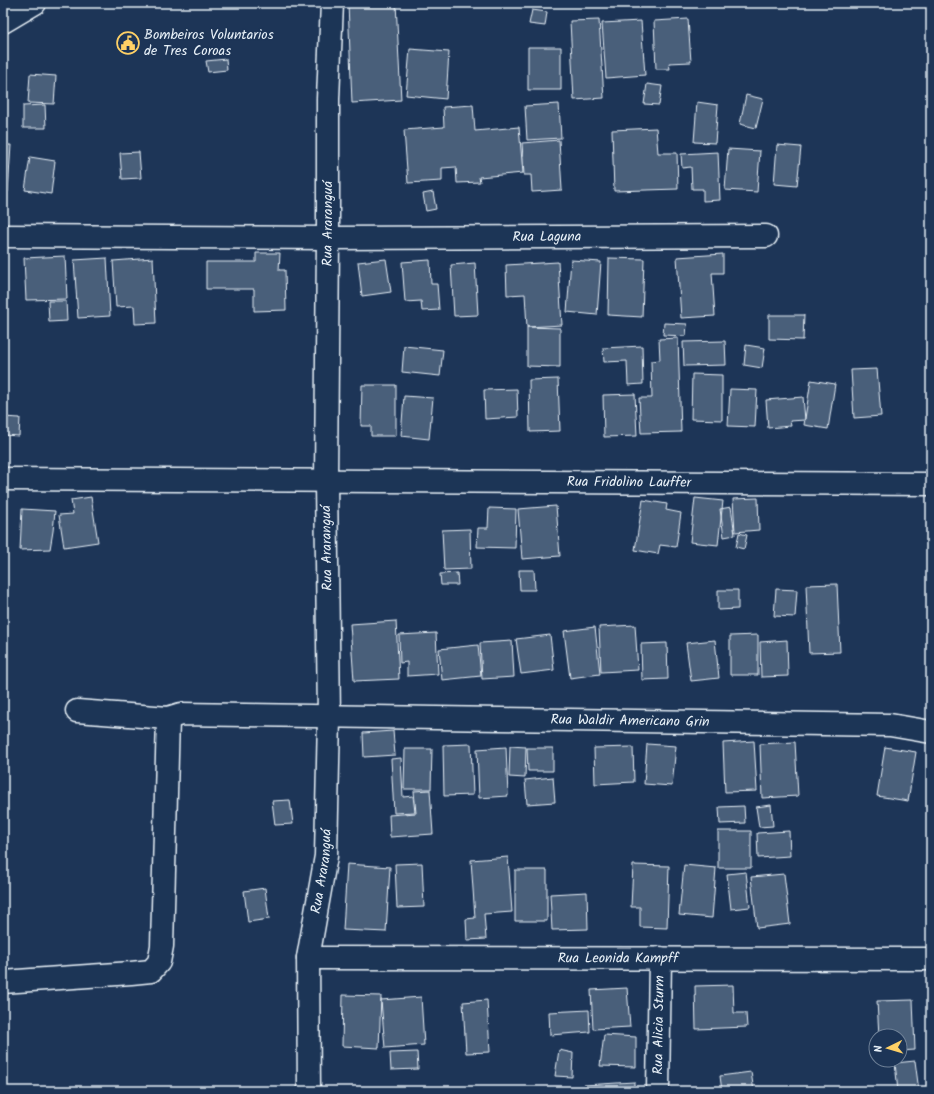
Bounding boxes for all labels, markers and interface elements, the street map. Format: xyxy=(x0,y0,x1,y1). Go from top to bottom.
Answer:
place label: Bombeiros Voluntarios de Tres Coroas xyxy=(144,24,274,62)
public building icon: Bombeiros Voluntarios de Tres Coroas xyxy=(115,30,141,56)
street label: Rua Araranguá xyxy=(317,179,339,267)
street label: Rua Laguna xyxy=(513,226,581,248)
street label: Rua Fridolino Lauffer xyxy=(567,471,693,494)
street label: Rua Araranguá xyxy=(315,504,339,591)
street label: Rua Waldir Americano Grin xyxy=(550,709,710,733)
street label: Rua Araranguá xyxy=(305,827,338,915)
street label: Rua Leonida Kampff xyxy=(558,947,680,970)
street label: Rua Alicia Sturm xyxy=(647,975,671,1075)
north arrow xyxy=(868,1028,908,1068)
text: N xyxy=(870,1044,888,1053)

